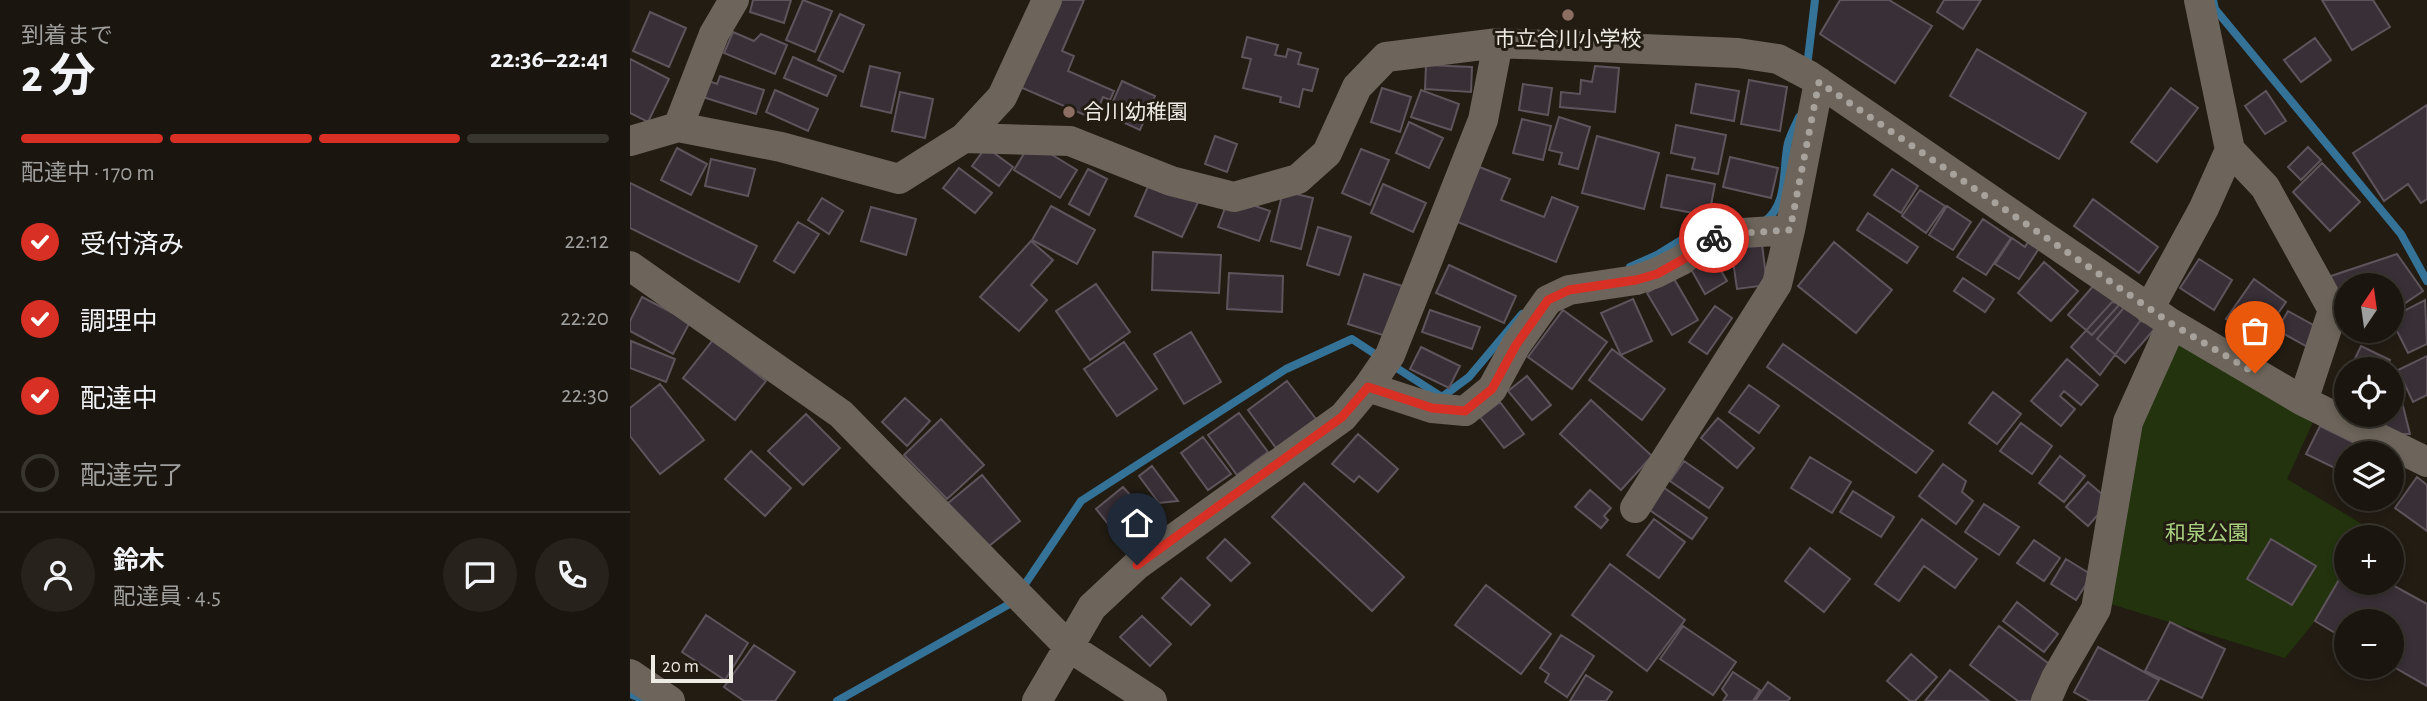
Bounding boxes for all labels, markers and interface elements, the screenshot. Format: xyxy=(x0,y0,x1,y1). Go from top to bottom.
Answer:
marker: 市立合川小学校 xyxy=(1560,7,1576,23)
text: 到着まで xyxy=(21,25,113,48)
place label: 市立合川小学校 xyxy=(1495,28,1642,50)
text: 22:36–22:41 xyxy=(490,46,609,72)
text: 2 分 xyxy=(21,54,96,100)
place label: 合川幼稚園 xyxy=(1083,101,1188,123)
marker: 合川幼稚園 xyxy=(1061,104,1077,120)
text: 配達中 · 170 m xyxy=(21,162,155,185)
courier xyxy=(1679,203,1749,273)
icon: bike xyxy=(1695,219,1733,257)
icon: check xyxy=(21,223,59,261)
text: 22:12 xyxy=(564,230,609,253)
text: 受付済み xyxy=(80,232,184,258)
north arrow xyxy=(2334,273,2404,343)
map controls xyxy=(2334,273,2404,679)
icon: check xyxy=(21,300,59,338)
pin xyxy=(2225,301,2285,373)
text: 22:20 xyxy=(560,307,609,330)
text: 調理中 xyxy=(80,309,158,335)
icon: bag xyxy=(2236,312,2274,350)
button: locate xyxy=(2334,357,2404,427)
icon: check xyxy=(21,377,59,415)
text: 22:30 xyxy=(561,384,609,407)
text: 配達中 xyxy=(80,386,158,412)
button: layers xyxy=(2334,441,2404,511)
text: 配達完了 xyxy=(80,463,184,489)
pin xyxy=(1107,493,1167,565)
icon: home xyxy=(1118,504,1156,542)
park label: 和泉公園 xyxy=(2165,522,2249,544)
button: + xyxy=(2334,525,2404,595)
button: person xyxy=(21,538,95,612)
button: chat xyxy=(443,538,517,612)
button: phone xyxy=(535,538,609,612)
text: 鈴木 xyxy=(113,548,165,574)
text: 配達員 · 4.5 xyxy=(113,586,221,609)
button: − xyxy=(2334,609,2404,679)
scale bar xyxy=(651,652,733,684)
text: 20 m xyxy=(662,657,699,676)

